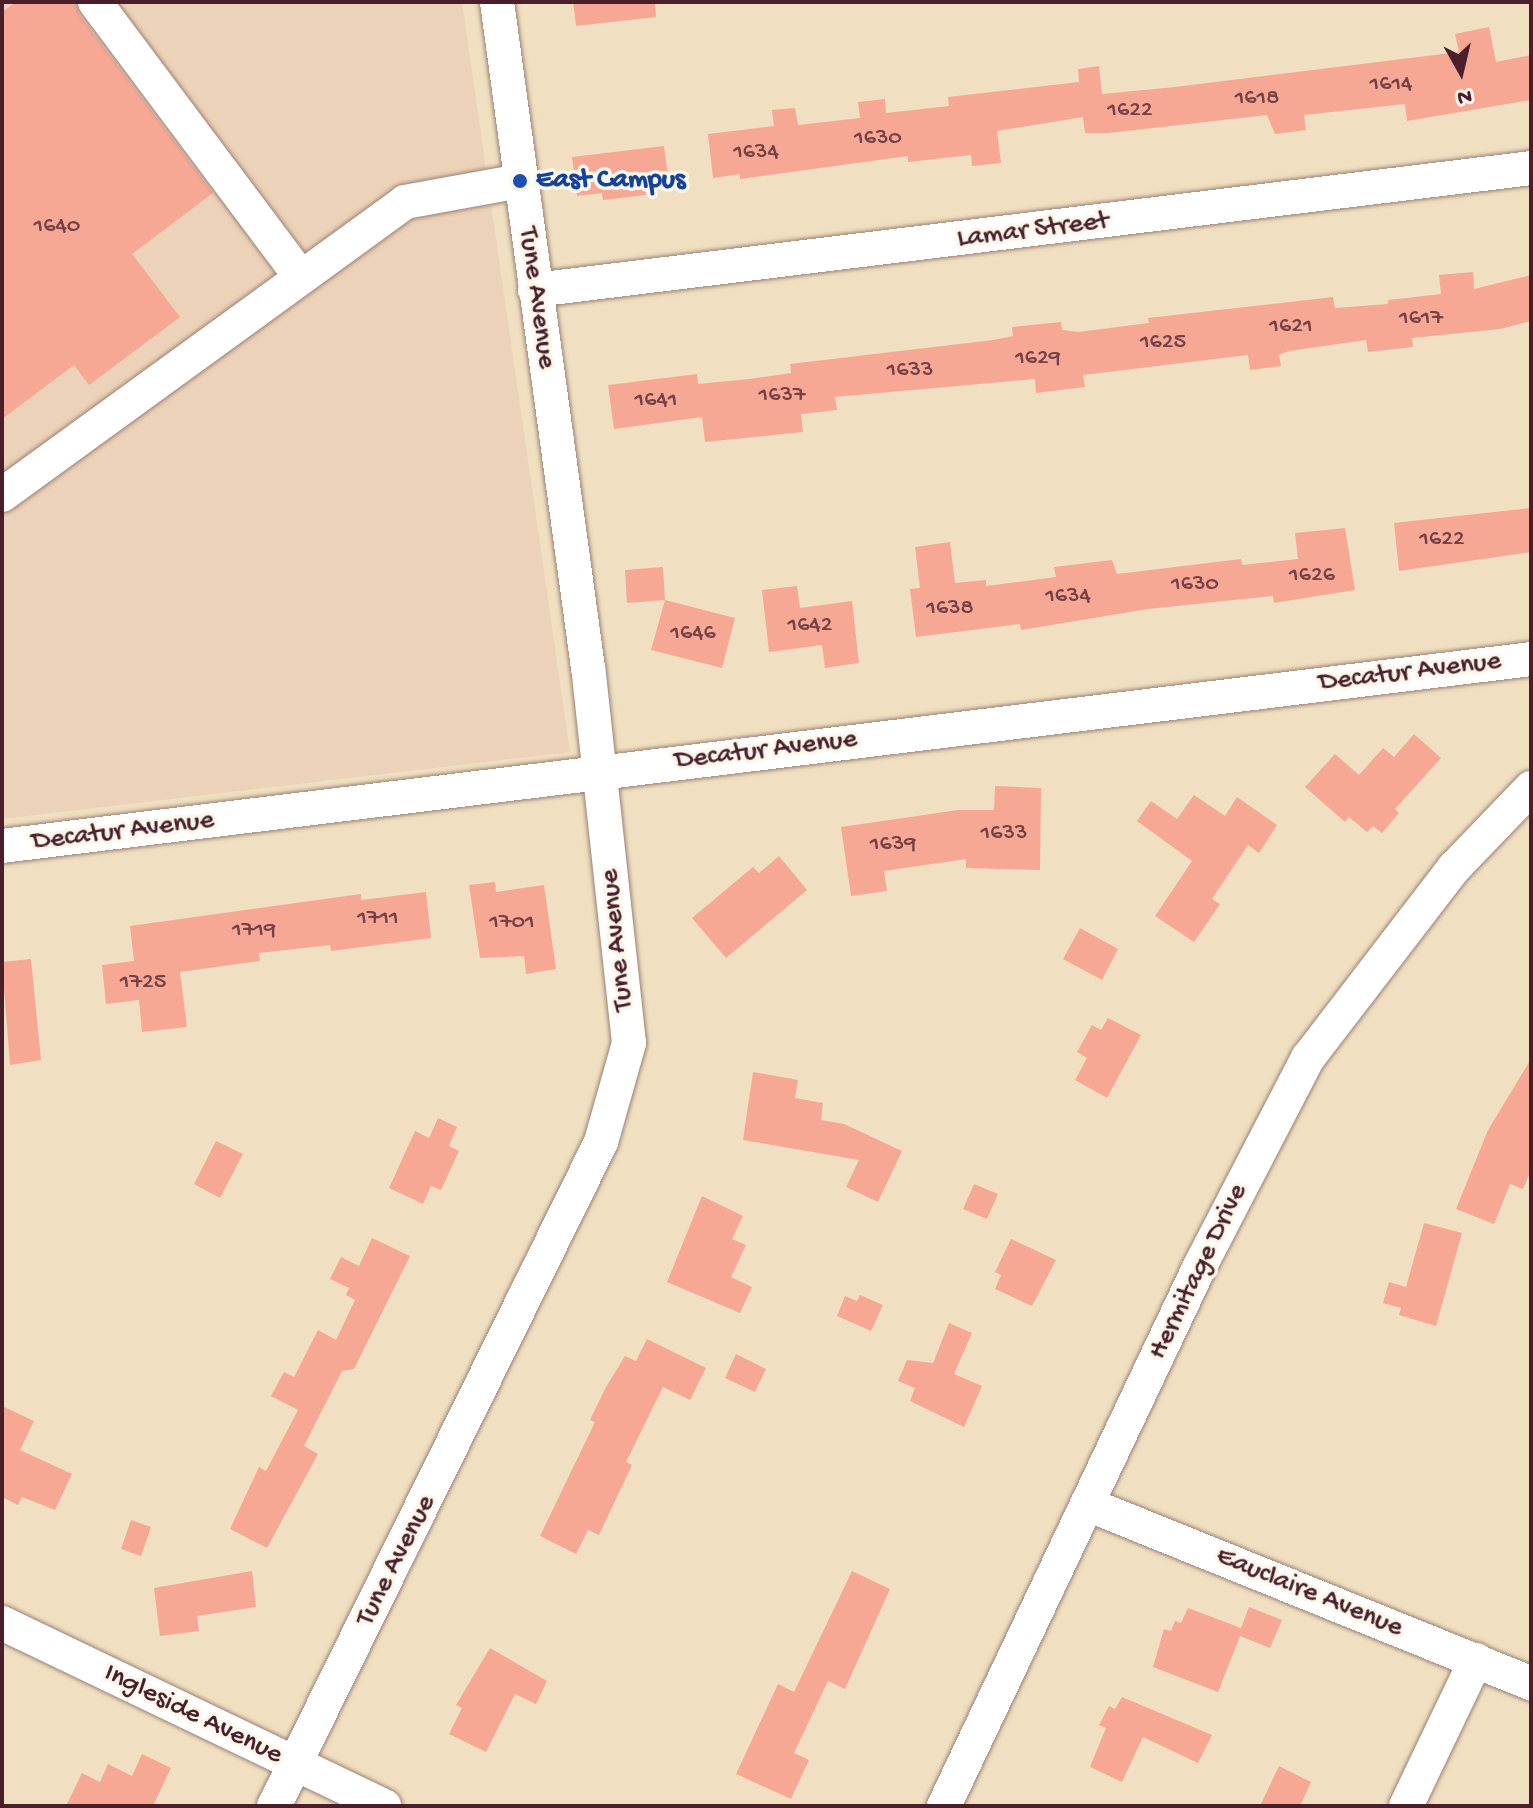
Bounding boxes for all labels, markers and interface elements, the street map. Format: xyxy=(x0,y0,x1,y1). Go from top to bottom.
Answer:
north arrow xyxy=(1421,32,1501,112)
house number: 1614 xyxy=(1370,71,1412,99)
text: N xyxy=(1455,82,1473,110)
house number: 1618 xyxy=(1235,85,1279,113)
house number: 1622 xyxy=(1107,97,1153,125)
house number: 1630 xyxy=(854,125,902,153)
house number: 1634 xyxy=(733,139,779,167)
place label: East Campus xyxy=(536,164,685,198)
marker: East Campus xyxy=(511,172,529,190)
street label: Lamar Street xyxy=(955,205,1111,257)
house number: 1640 xyxy=(34,213,80,241)
street label: Tune Avenue xyxy=(509,225,563,371)
house number: 1617 xyxy=(1399,305,1443,333)
house number: 1621 xyxy=(1269,313,1313,341)
house number: 1625 xyxy=(1140,329,1186,357)
house number: 1629 xyxy=(1015,345,1061,373)
house number: 1633 xyxy=(887,357,933,385)
house number: 1637 xyxy=(759,382,805,410)
house number: 1641 xyxy=(635,387,677,415)
house number: 1622 xyxy=(1419,526,1465,554)
house number: 1626 xyxy=(1289,562,1335,590)
house number: 1630 xyxy=(1171,571,1219,599)
house number: 1634 xyxy=(1045,583,1091,611)
house number: 1638 xyxy=(926,595,974,623)
house number: 1642 xyxy=(788,612,832,640)
house number: 1646 xyxy=(670,620,716,648)
street label: Decatur Avenue xyxy=(1317,645,1503,701)
street label: Decatur Avenue xyxy=(673,723,859,779)
street label: Decatur Avenue xyxy=(30,804,216,860)
house number: 1633 xyxy=(981,820,1027,848)
house number: 1639 xyxy=(870,831,916,859)
street label: Tune Avenue xyxy=(594,867,642,1013)
house number: 1711 xyxy=(357,905,399,933)
house number: 1701 xyxy=(489,909,535,937)
house number: 1719 xyxy=(232,917,276,945)
house number: 1725 xyxy=(120,969,166,997)
street label: Hermitage Drive xyxy=(1142,1179,1256,1365)
street label: Tune Avenue xyxy=(350,1490,444,1632)
street label: Eauclaire Avenue xyxy=(1211,1540,1407,1646)
street label: Ingleside Avenue xyxy=(98,1657,288,1773)

